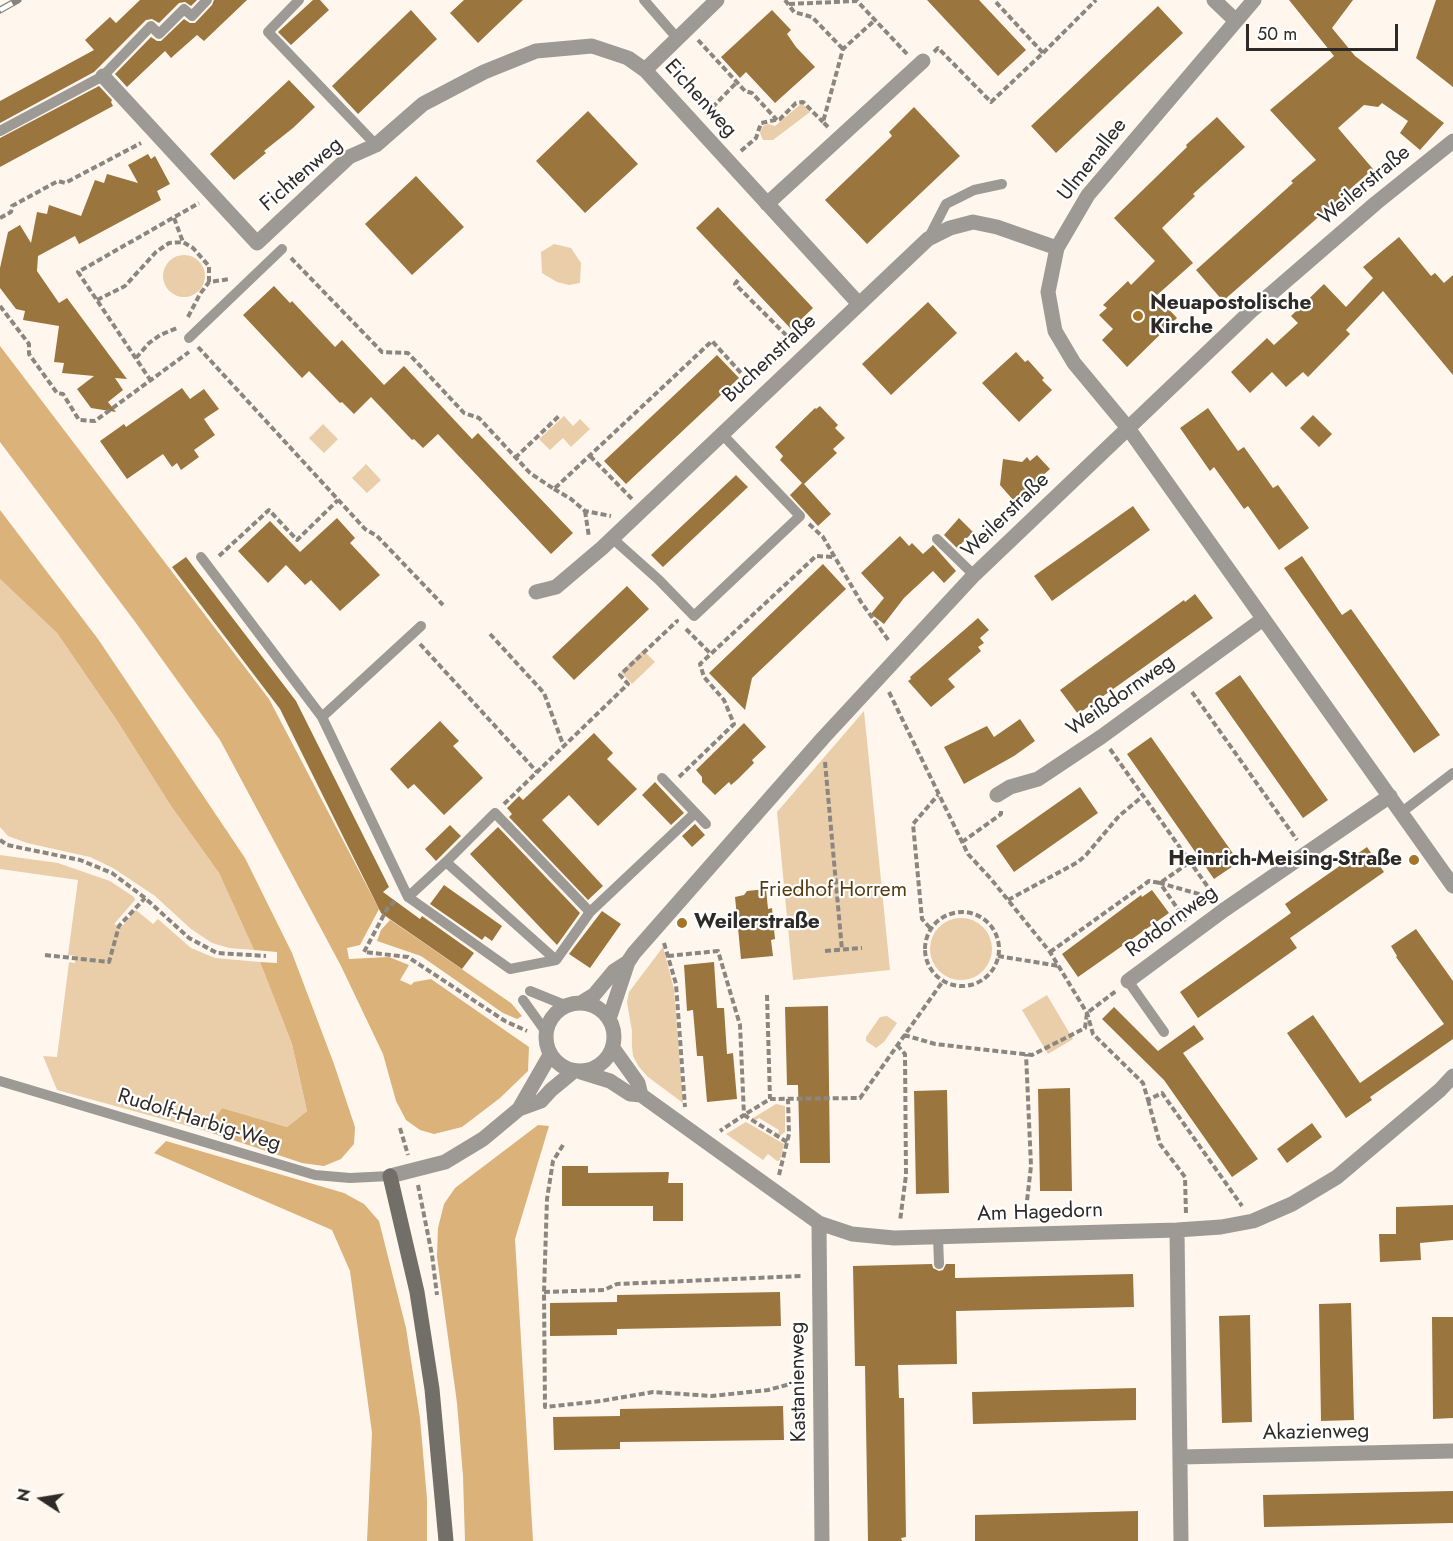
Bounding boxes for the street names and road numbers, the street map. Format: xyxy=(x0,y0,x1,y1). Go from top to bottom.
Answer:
street label: Eichenweg xyxy=(658,55,742,143)
street label: Ulmenallee xyxy=(1053,114,1133,206)
street label: Fichtenweg xyxy=(256,133,348,217)
street label: Weilerstraße xyxy=(1314,140,1416,232)
street label: Buchenstraße xyxy=(718,309,822,409)
street label: Weilerstraße xyxy=(957,468,1055,564)
street label: Weißdornweg xyxy=(1062,650,1180,742)
street label: Rotdornweg xyxy=(1121,880,1223,964)
street label: Rudolf-Harbig-Weg xyxy=(114,1084,284,1158)
street label: Am Hagedorn xyxy=(977,1198,1103,1228)
street label: Kastanienweg xyxy=(785,1322,813,1442)
street label: Akazienweg xyxy=(1262,1419,1370,1447)

